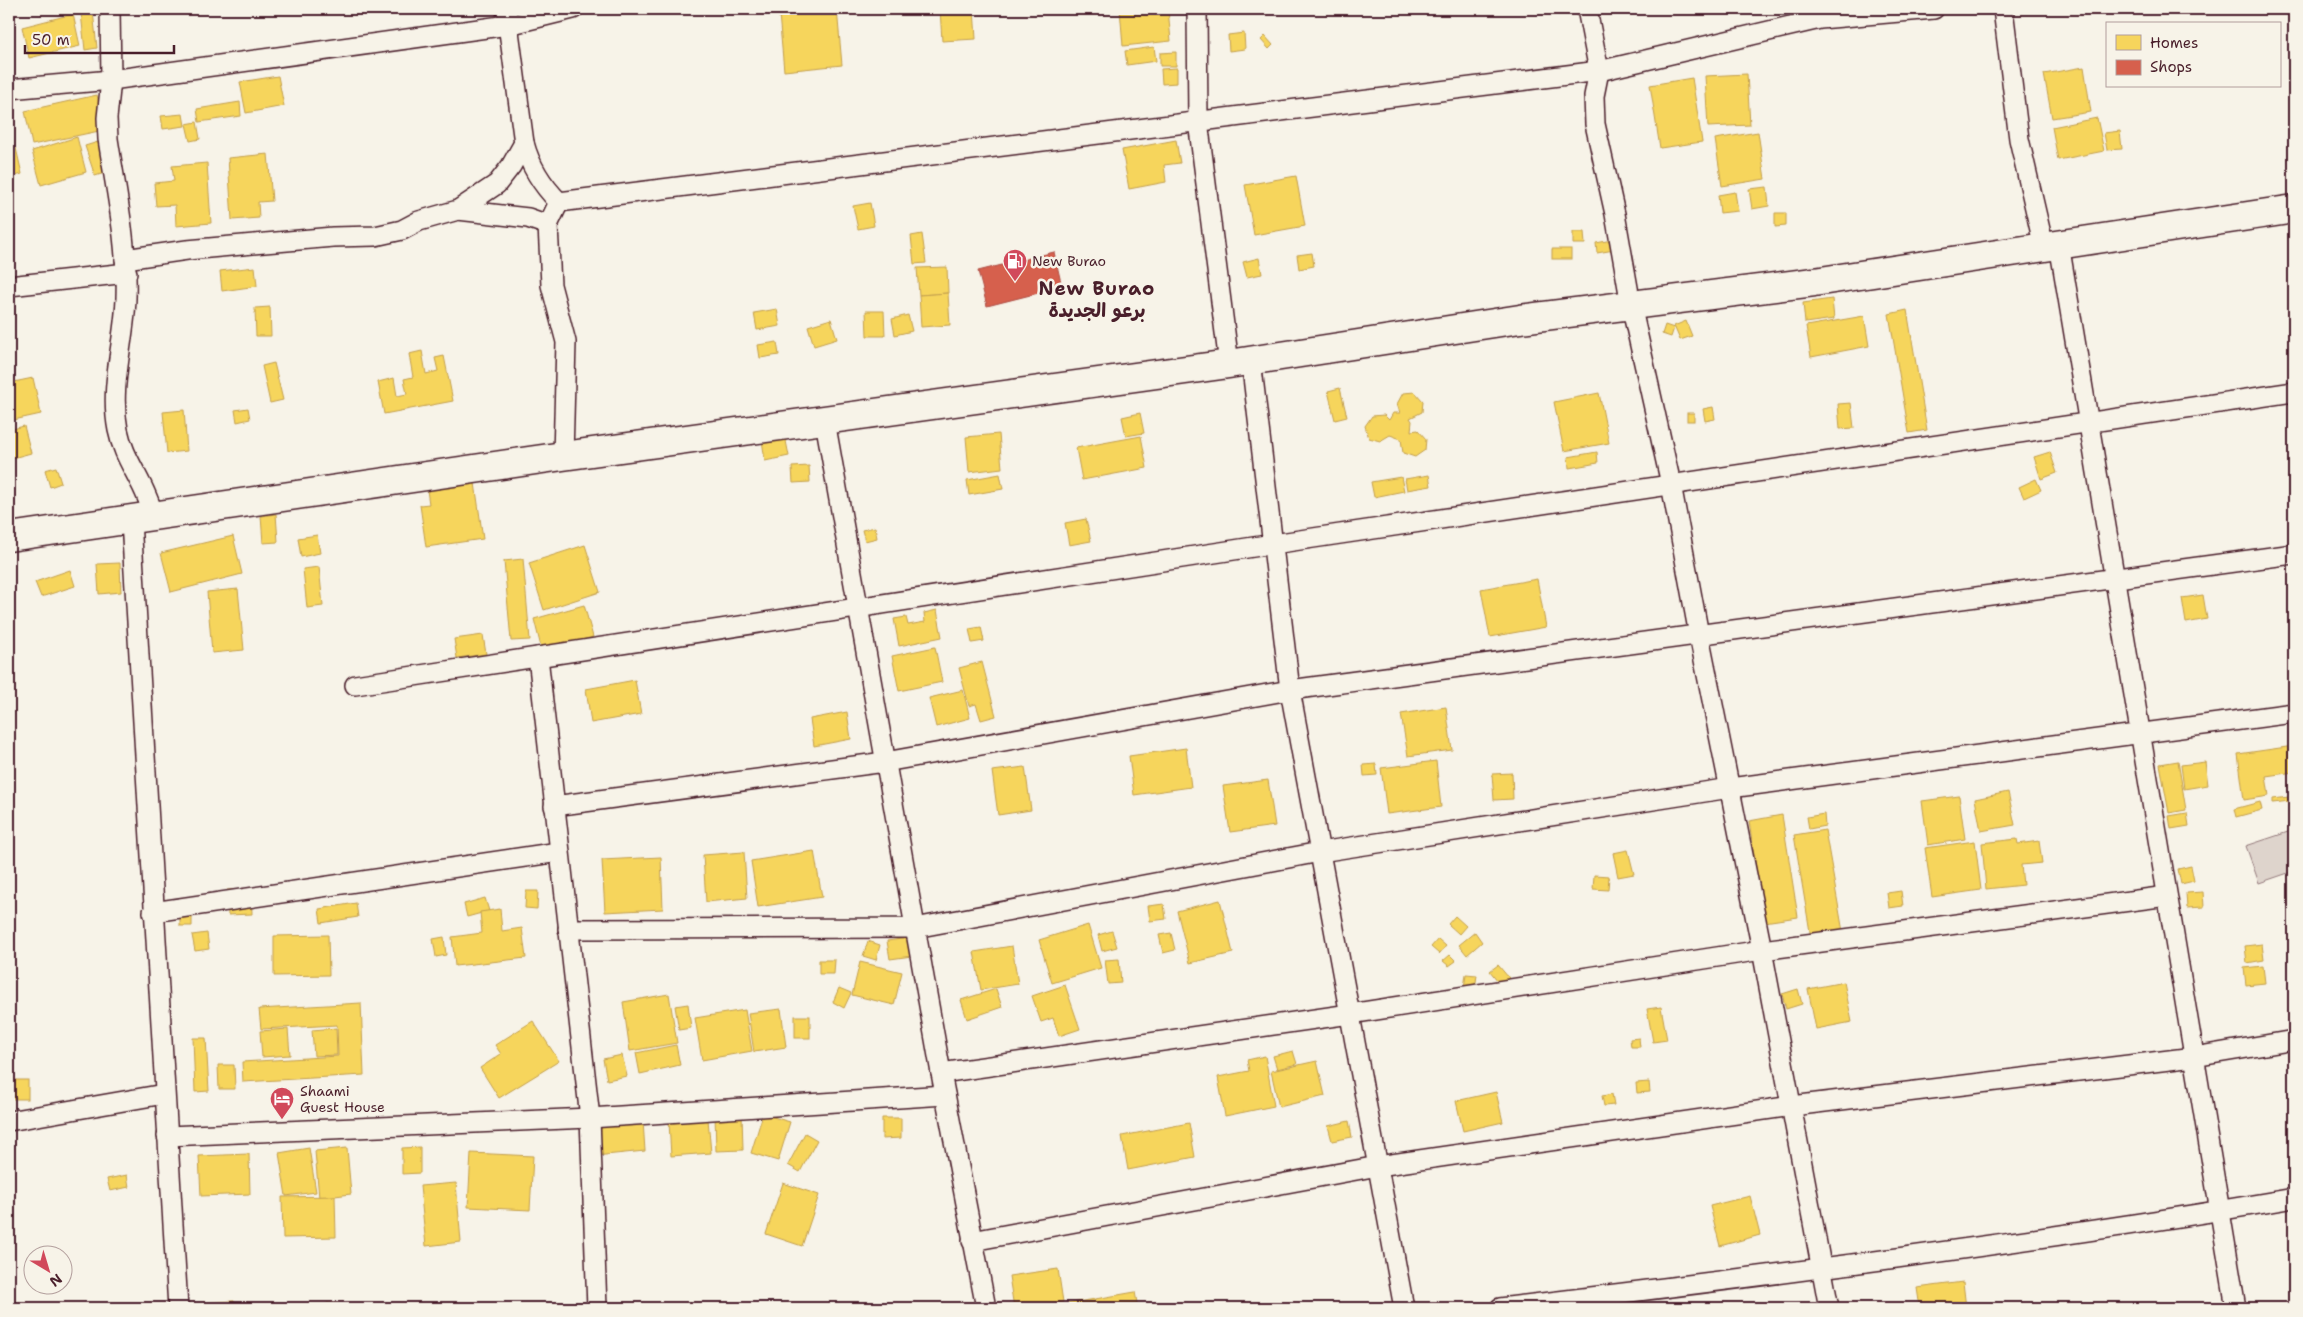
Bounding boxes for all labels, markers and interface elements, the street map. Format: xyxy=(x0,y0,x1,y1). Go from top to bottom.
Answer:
scale bar xyxy=(25,22,174,54)
legend xyxy=(2106,22,2280,88)
text: 50 m xyxy=(32,30,70,50)
text: Homes xyxy=(2150,33,2198,53)
text: Shops xyxy=(2150,57,2192,77)
fuel station icon: New Burao xyxy=(1002,248,1028,282)
place label: New Burao xyxy=(1032,252,1106,270)
district label: New Burao برعو الجديدة xyxy=(1039,276,1155,323)
place label: Shaami Guest House xyxy=(300,1082,385,1116)
hotel icon: Shaami Guest House xyxy=(269,1086,295,1120)
north arrow xyxy=(22,1244,72,1294)
text: N xyxy=(46,1270,66,1291)

